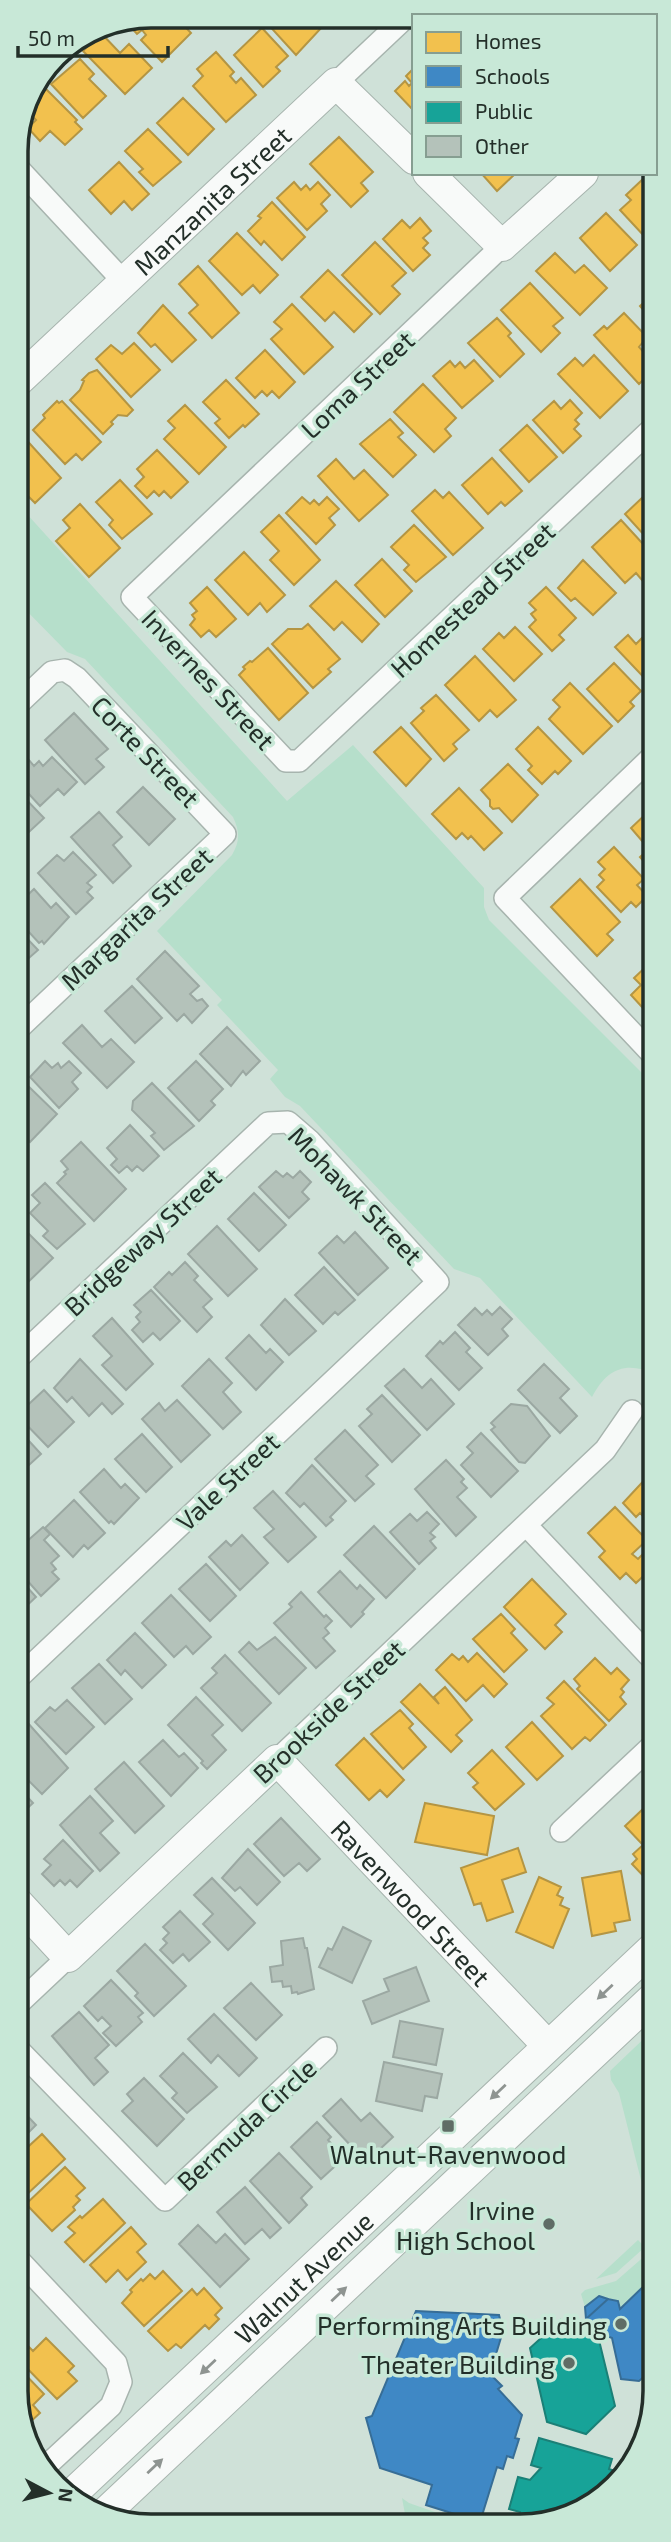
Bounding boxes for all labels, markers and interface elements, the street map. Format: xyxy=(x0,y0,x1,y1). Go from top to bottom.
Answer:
scale bar xyxy=(18,14,168,58)
legend xyxy=(412,14,657,175)
text: 50 m xyxy=(28,25,75,50)
text: Homes xyxy=(475,28,541,53)
text: Schools xyxy=(475,63,550,88)
text: Public xyxy=(475,98,533,123)
street label: Manzanita Street xyxy=(127,119,296,281)
text: Other xyxy=(475,133,530,158)
street label: Loma Street xyxy=(294,324,420,444)
street label: Homestead Street xyxy=(383,515,561,683)
street label: Invernes Street xyxy=(136,603,282,756)
street label: Corte Street xyxy=(86,689,207,813)
street label: Margarita Street xyxy=(54,840,218,996)
street label: Mohawk Street xyxy=(283,1120,430,1270)
street label: Bridgeway Street xyxy=(57,1160,227,1322)
street label: Vale Street xyxy=(169,1426,285,1536)
street label: Brookside Street xyxy=(246,1633,410,1789)
street label: Ravenwood Street xyxy=(326,1813,498,1992)
one-way arrow xyxy=(597,1984,614,2000)
street label: Bermuda Circle xyxy=(170,2052,322,2196)
one-way arrow xyxy=(490,2083,507,2099)
marker: Walnut-Ravenwood xyxy=(440,2118,456,2134)
place label: Walnut-Ravenwood xyxy=(330,2138,566,2169)
place label: Irvine High School xyxy=(396,2194,535,2255)
street label: Walnut Avenue xyxy=(227,2204,379,2349)
marker: Irvine High School xyxy=(541,2216,557,2232)
one-way arrow xyxy=(330,2286,347,2302)
place label: Performing Arts Building xyxy=(317,2309,607,2340)
marker: Performing Arts Building xyxy=(613,2316,629,2332)
place label: Theater Building xyxy=(361,2348,555,2379)
marker: Theater Building xyxy=(561,2355,577,2371)
one-way arrow xyxy=(200,2358,217,2374)
north arrow xyxy=(14,2458,84,2528)
one-way arrow xyxy=(146,2458,164,2474)
text: N xyxy=(54,2487,79,2503)

